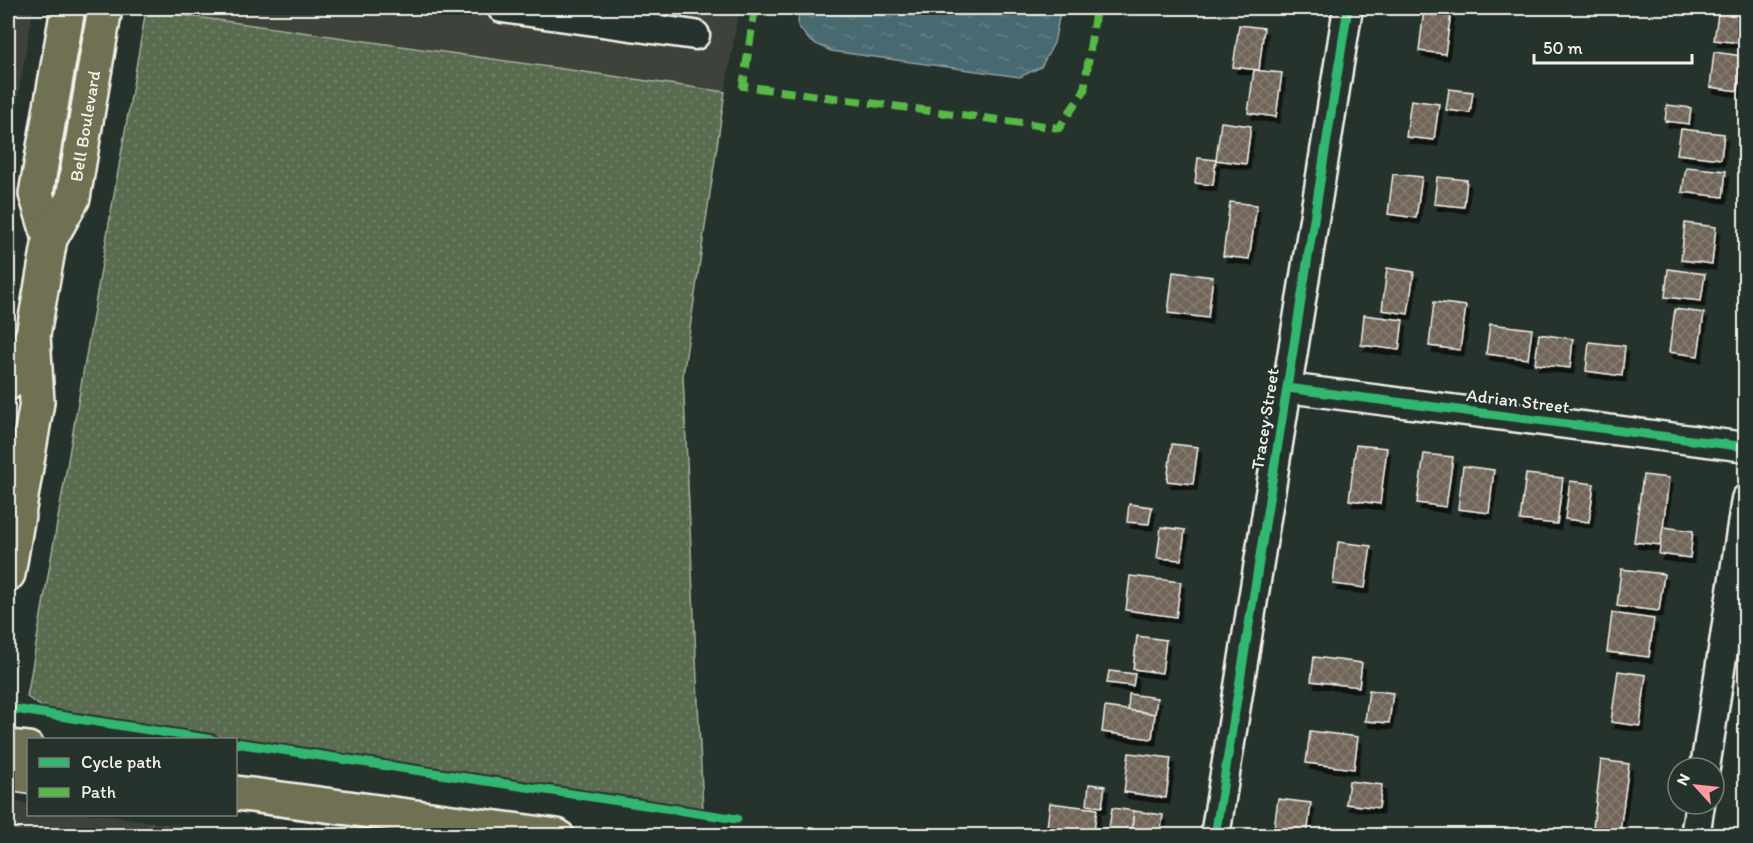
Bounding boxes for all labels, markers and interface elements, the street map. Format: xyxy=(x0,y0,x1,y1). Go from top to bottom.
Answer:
scale bar xyxy=(1534,27,1692,65)
text: 50 m xyxy=(1543,37,1583,59)
street label: Bell Boulevard xyxy=(65,69,105,183)
street label: Tracey Street xyxy=(1246,367,1284,471)
street label: Adrian Street xyxy=(1465,384,1571,418)
legend xyxy=(27,738,237,816)
text: Cycle path xyxy=(81,751,162,773)
north arrow xyxy=(1666,756,1726,816)
text: N xyxy=(1672,770,1694,789)
text: Path xyxy=(81,781,116,803)

